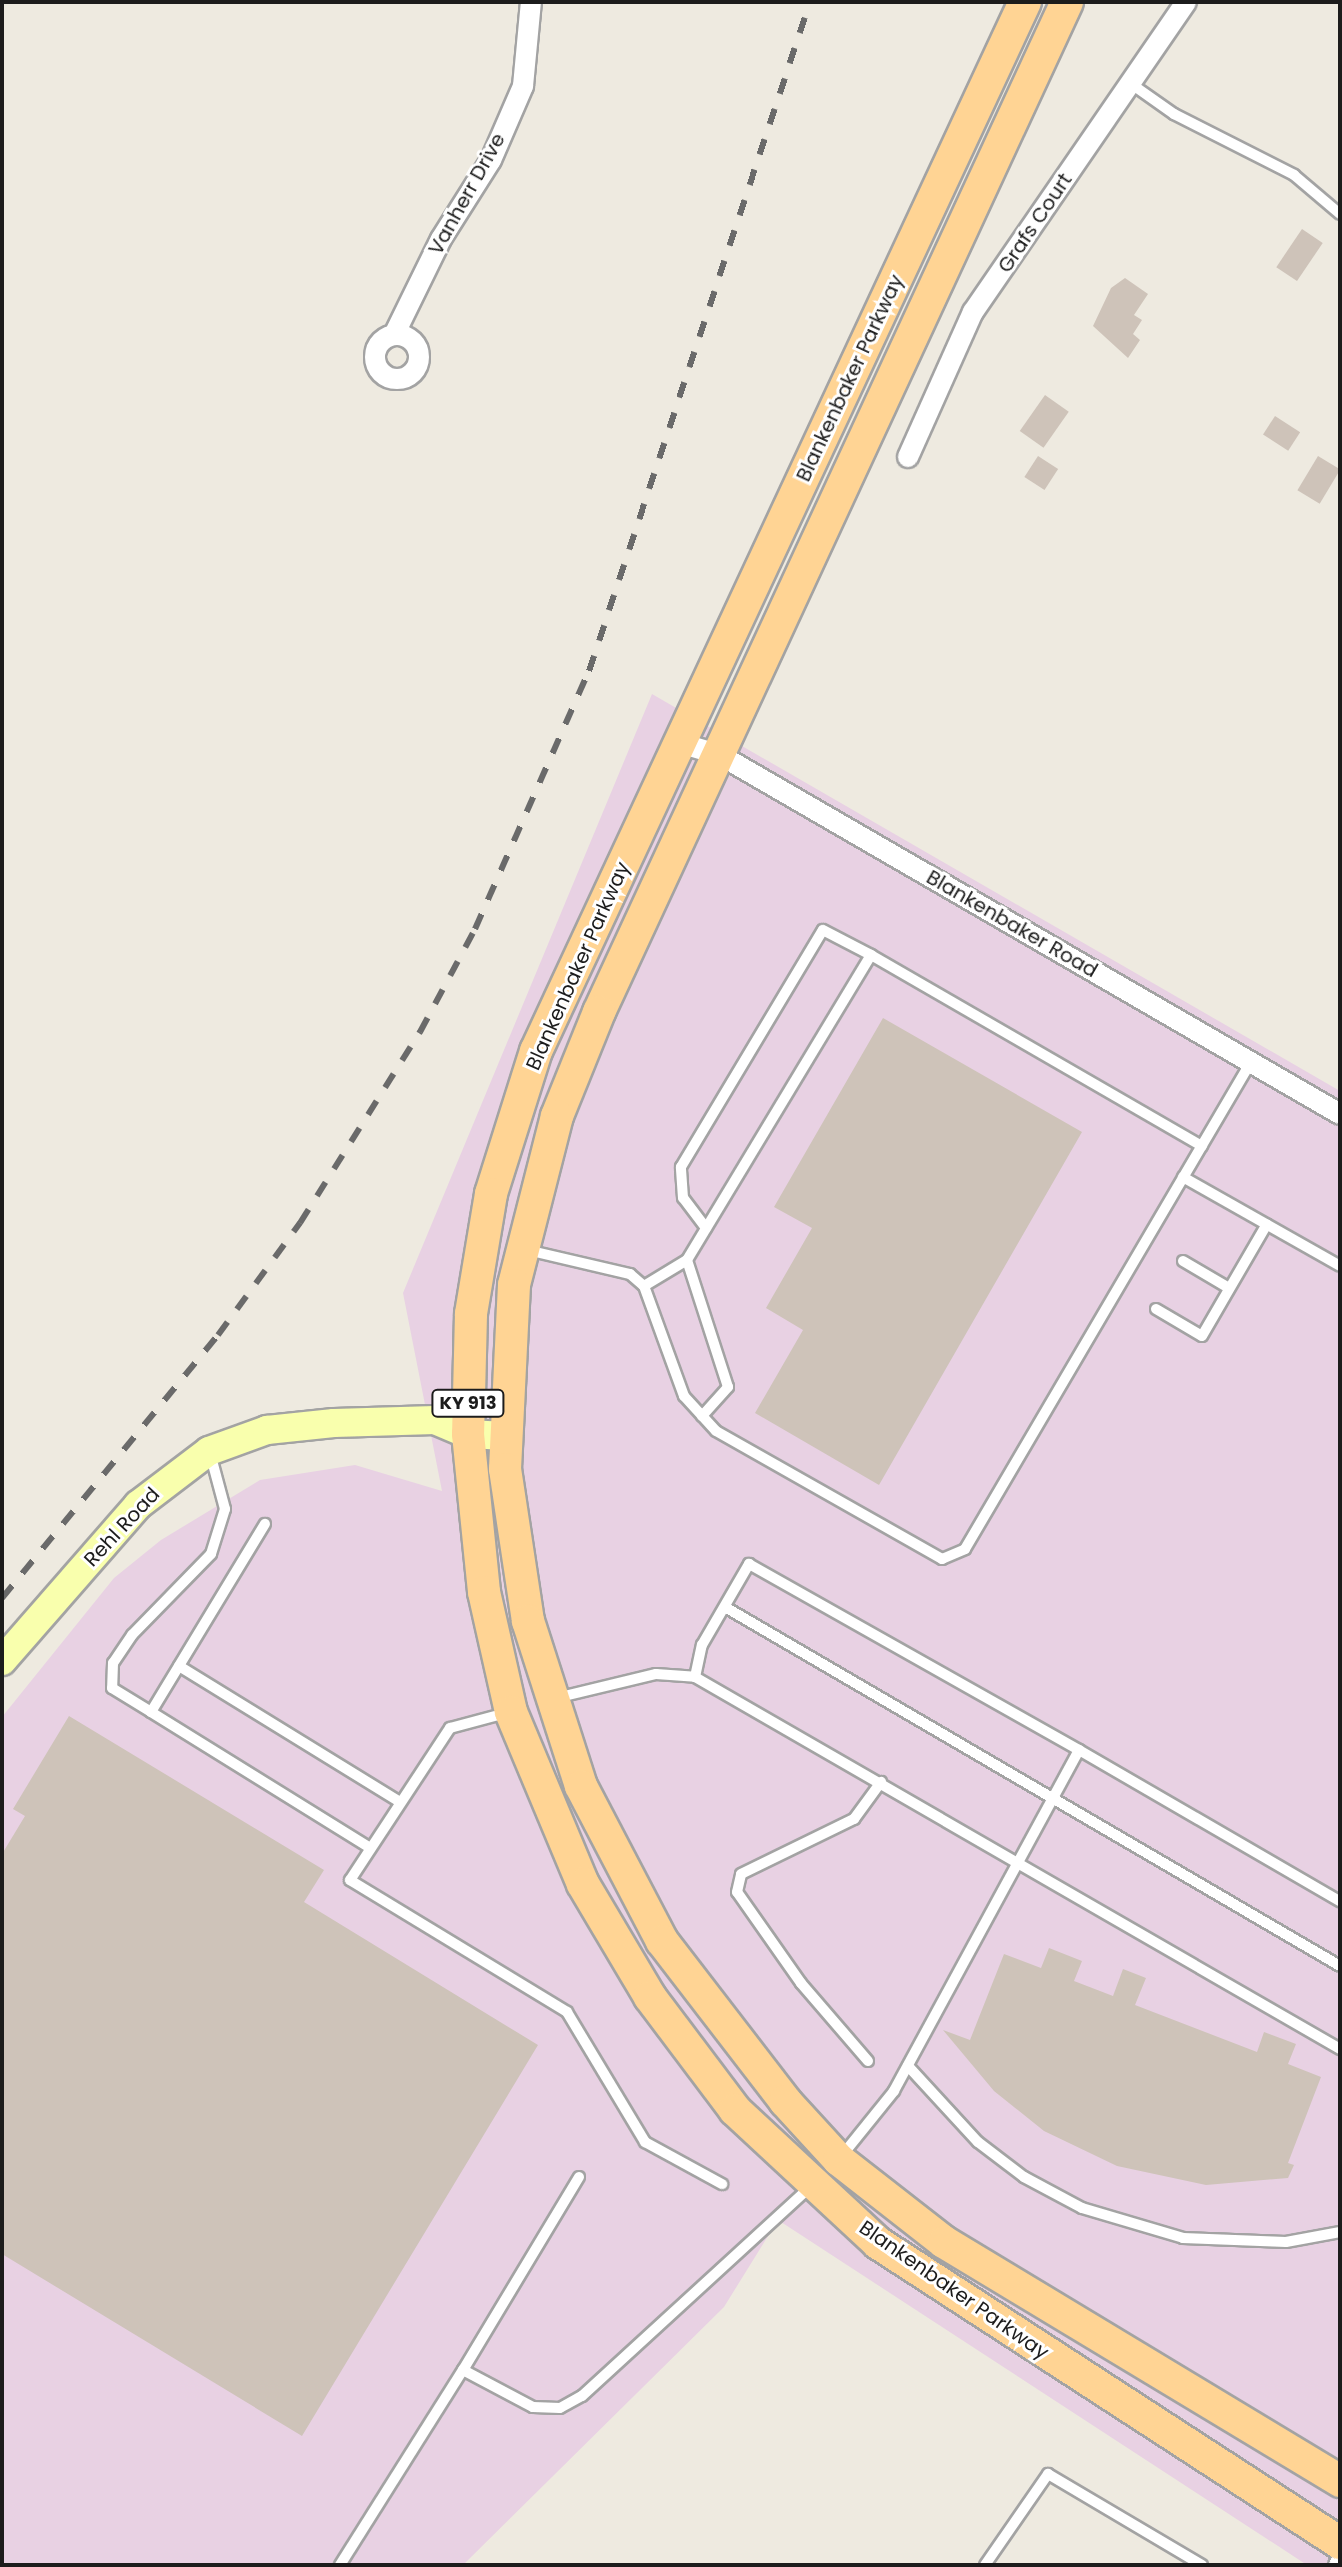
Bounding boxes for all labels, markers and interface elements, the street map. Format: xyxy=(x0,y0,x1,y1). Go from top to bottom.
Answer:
street label: Vanherr Drive xyxy=(424,129,510,259)
street label: Grafs Court xyxy=(993,169,1077,277)
street label: Blankenbaker Parkway xyxy=(791,271,909,485)
street label: Blankenbaker Parkway xyxy=(521,858,635,1074)
street label: Blankenbaker Road xyxy=(922,865,1102,983)
road number: KY 913 xyxy=(430,1389,506,1417)
street label: Rehl Road xyxy=(79,1482,165,1572)
street label: Blankenbaker Parkway xyxy=(855,2215,1053,2365)

